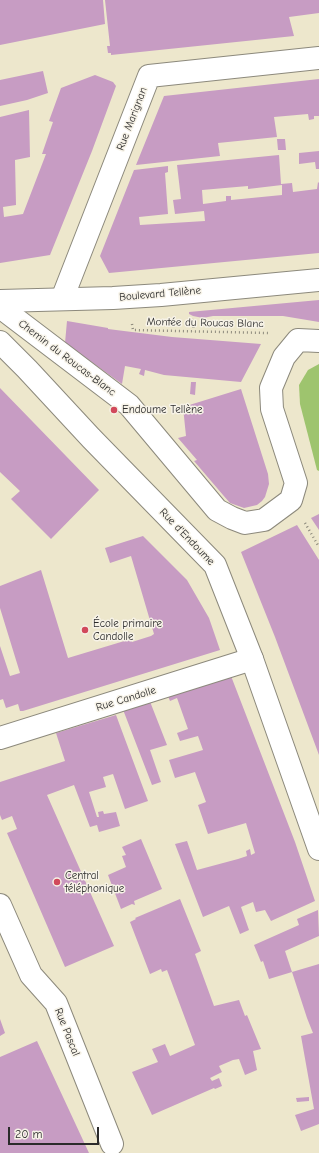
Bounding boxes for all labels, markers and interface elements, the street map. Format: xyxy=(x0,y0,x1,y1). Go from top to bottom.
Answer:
street label: Rue Marignan xyxy=(114,85,150,153)
street label: Boulevard Tellène xyxy=(119,284,201,304)
street label: Montée du Roucas Blanc xyxy=(146,315,264,331)
street label: Chemin du Roucas-Blanc xyxy=(16,317,118,399)
place label: Endoume Tellène xyxy=(122,403,203,417)
marker: Endoume Tellène xyxy=(109,405,119,415)
street label: Rue d'Endoume xyxy=(157,506,217,568)
place label: École primaire Candolle xyxy=(93,617,162,643)
marker: École primaire Candolle xyxy=(80,625,90,635)
street label: Rue Candolle xyxy=(94,684,158,714)
place label: Central téléphonique xyxy=(65,869,124,895)
marker: Central téléphonique xyxy=(52,877,62,887)
street label: Rue Pascal xyxy=(51,1006,83,1058)
scale bar xyxy=(10,1119,101,1145)
text: 20 m xyxy=(15,1127,43,1141)

